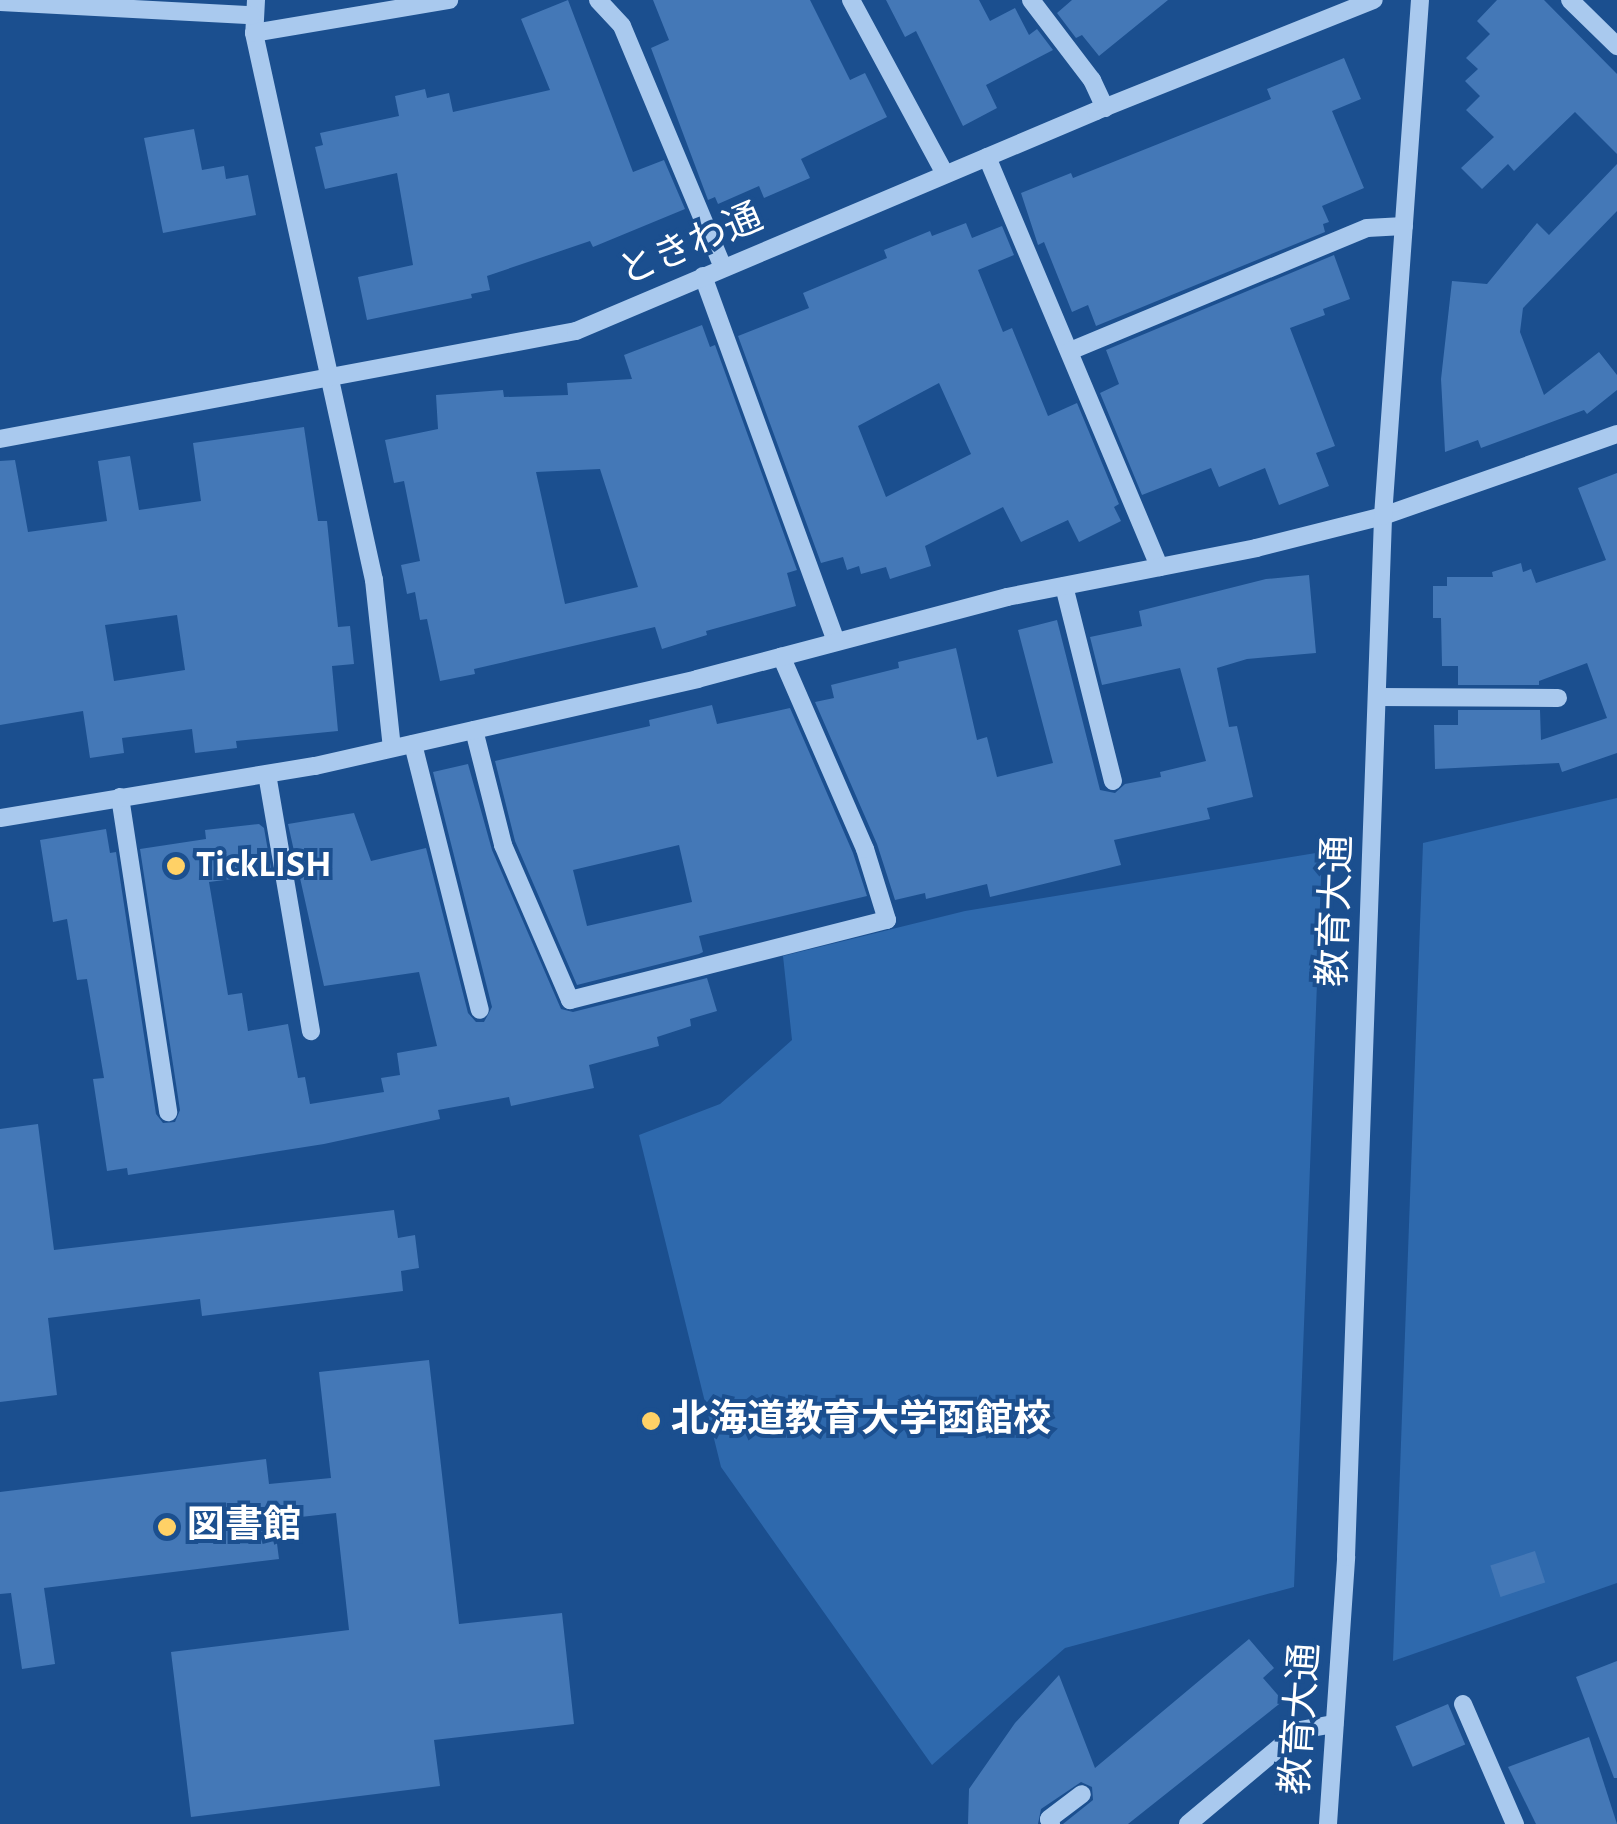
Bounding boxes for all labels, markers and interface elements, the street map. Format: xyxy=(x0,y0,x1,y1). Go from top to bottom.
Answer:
street label: ときわ通 xyxy=(612,195,770,297)
street label: 教育大通 xyxy=(1312,834,1362,988)
place label: TickLISH xyxy=(196,843,331,889)
marker: TickLISH xyxy=(165,855,187,877)
place label: 北海道教育大学函館校 xyxy=(671,1398,1051,1444)
marker: 北海道教育大学函館校 xyxy=(640,1410,662,1432)
place label: 図書館 xyxy=(187,1504,301,1550)
marker: 図書館 xyxy=(156,1516,178,1538)
street label: 教育大通 xyxy=(1274,1642,1330,1796)

